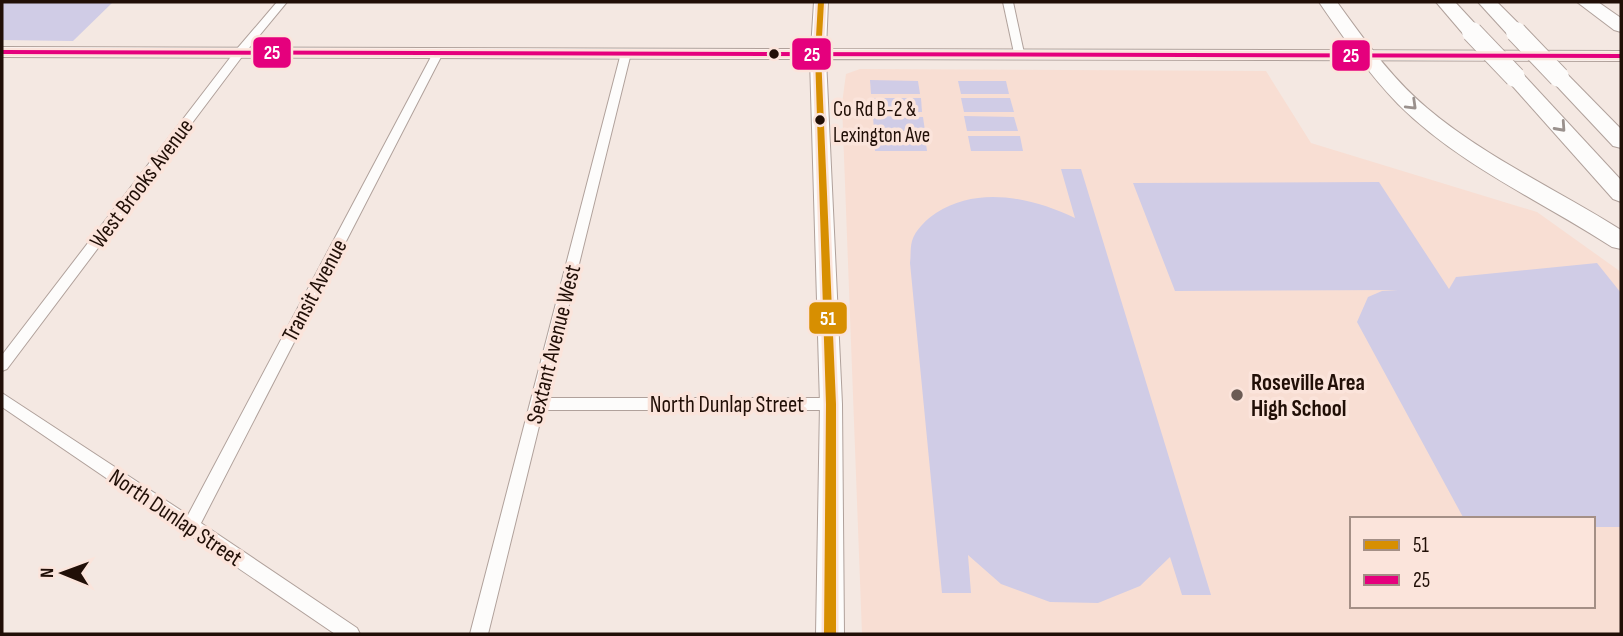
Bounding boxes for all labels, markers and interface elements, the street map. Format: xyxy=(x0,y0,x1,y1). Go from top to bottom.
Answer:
line badge: 25 xyxy=(252,36,292,69)
line badge: 25 xyxy=(791,37,832,71)
line badge: 25 xyxy=(1331,39,1371,72)
text: 25 xyxy=(264,42,280,65)
text: 25 xyxy=(804,44,820,67)
text: 25 xyxy=(1343,45,1359,68)
unlabelled marker xyxy=(767,47,781,61)
one-way arrow xyxy=(1404,96,1417,109)
place label: Co Rd B-2 & Lexington Ave xyxy=(833,97,930,148)
street label: West Brooks Avenue xyxy=(84,113,200,254)
marker: Co Rd B-2 & Lexington Ave xyxy=(813,113,827,127)
one-way arrow xyxy=(1553,119,1565,132)
street label: Transit Avenue xyxy=(276,234,354,346)
street label: Sextant Avenue West xyxy=(521,262,587,427)
line badge: 51 xyxy=(808,301,848,335)
text: 51 xyxy=(820,308,836,331)
place label: Roseville Area High School xyxy=(1251,369,1365,423)
marker: Roseville Area High School xyxy=(1229,387,1245,403)
street label: North Dunlap Street xyxy=(650,391,804,419)
street label: North Dunlap Street xyxy=(104,463,247,573)
legend xyxy=(1350,517,1595,608)
text: 51 xyxy=(1413,533,1429,558)
north arrow xyxy=(28,538,98,608)
text: N xyxy=(36,567,59,578)
text: 25 xyxy=(1413,568,1430,593)

